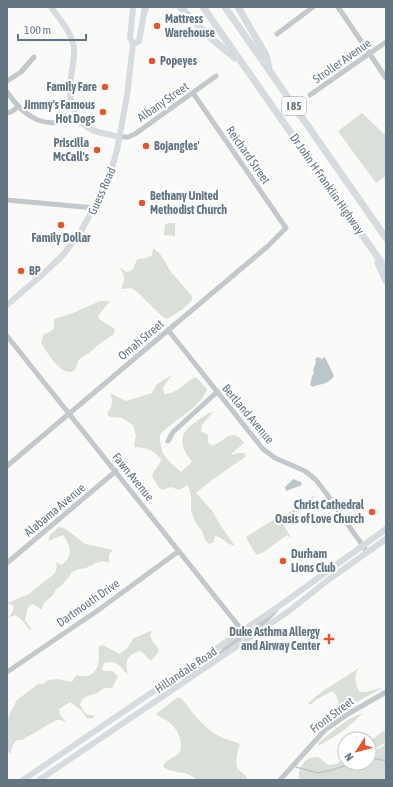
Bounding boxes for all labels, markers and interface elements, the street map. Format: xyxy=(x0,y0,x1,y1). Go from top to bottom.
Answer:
place label: Mattress Warehouse xyxy=(164,12,215,40)
scale bar xyxy=(18,16,86,42)
marker: Mattress Warehouse xyxy=(152,21,162,31)
text: 100 m xyxy=(24,23,51,37)
street label: Stroller Avenue xyxy=(310,36,374,86)
place label: Popeyes xyxy=(160,54,198,68)
marker: Popeyes xyxy=(147,56,157,66)
street label: Albany Street xyxy=(135,79,192,125)
place label: Family Fare xyxy=(47,80,98,94)
marker: Family Fare xyxy=(100,82,110,92)
road number: I 85 xyxy=(282,97,306,115)
place label: Jimmy's Famous Hot Dogs xyxy=(23,98,96,126)
marker: Jimmy's Famous Hot Dogs xyxy=(98,107,108,117)
street label: Reichard Street xyxy=(223,123,273,187)
street label: Dr John H Franklin Highway xyxy=(287,131,367,237)
place label: Priscilla McCall's xyxy=(53,136,90,164)
place label: Bojangles' xyxy=(154,139,199,153)
marker: Bojangles' xyxy=(141,141,151,151)
marker: Priscilla McCall's xyxy=(92,145,102,155)
street label: Guess Road xyxy=(85,165,119,217)
place label: Bethany United Methodist Church xyxy=(150,189,227,217)
marker: Bethany United Methodist Church xyxy=(137,198,147,208)
marker: Family Dollar xyxy=(56,220,66,230)
place label: Family Dollar xyxy=(31,231,91,245)
place label: BP xyxy=(29,264,41,278)
marker: BP xyxy=(16,266,26,276)
street label: Omah Street xyxy=(115,317,167,363)
street label: Bertland Avenue xyxy=(219,381,277,447)
street label: Fawn Avenue xyxy=(109,450,157,504)
street label: Alabama Avenue xyxy=(22,481,88,539)
place label: Christ Cathedral Oasis of Love Church xyxy=(275,498,365,526)
marker: Christ Cathedral Oasis of Love Church xyxy=(367,507,377,517)
place label: Durham Lions Club xyxy=(291,547,336,575)
marker: Durham Lions Club xyxy=(278,556,288,566)
street label: Dartmouth Drive xyxy=(54,576,122,630)
place label: Duke Asthma Allergy and Airway Center xyxy=(229,625,320,653)
marker: Duke Asthma Allergy and Airway Center xyxy=(323,633,335,645)
street label: Hillandale Road xyxy=(152,644,220,696)
street label: Front Street xyxy=(307,694,357,736)
north arrow xyxy=(337,731,377,771)
text: N xyxy=(342,751,356,763)

